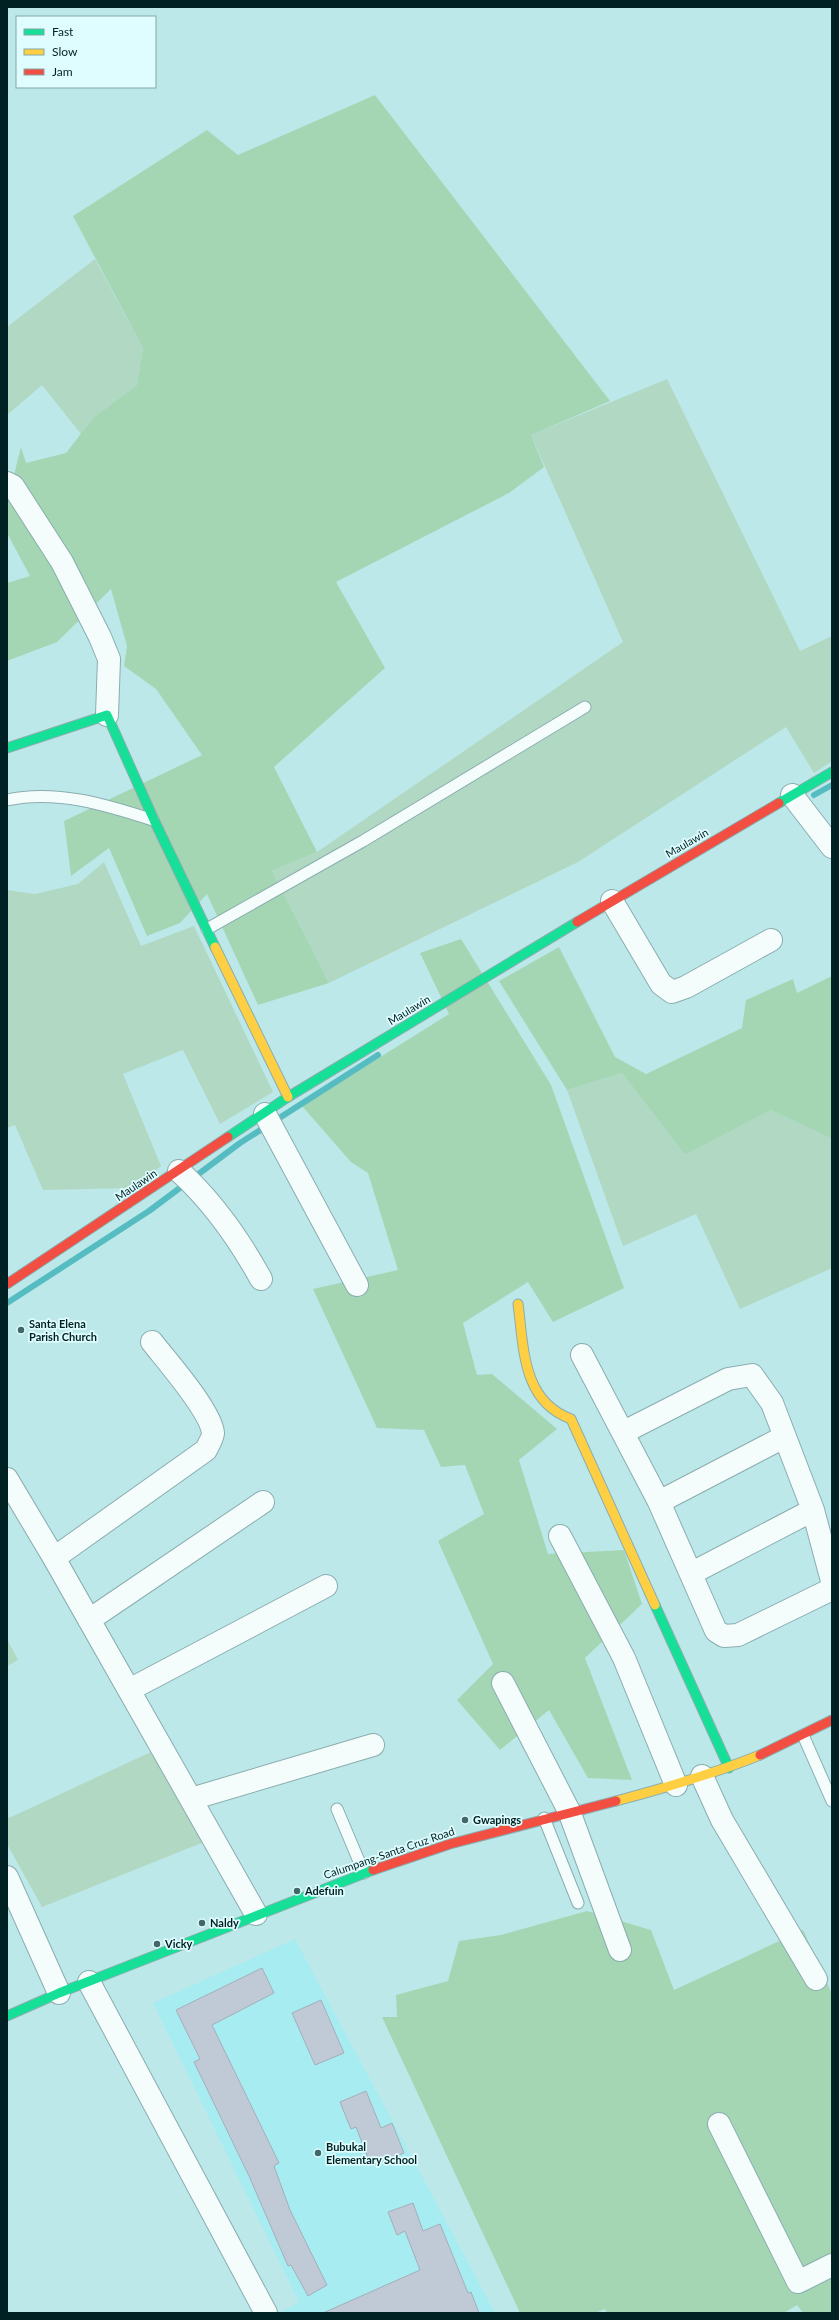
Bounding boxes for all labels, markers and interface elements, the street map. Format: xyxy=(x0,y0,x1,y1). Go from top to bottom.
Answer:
legend xyxy=(16,16,156,88)
text: Fast xyxy=(52,24,74,39)
text: Slow xyxy=(52,44,78,59)
text: Jam xyxy=(52,64,73,79)
street label: Maulawin xyxy=(663,825,710,860)
street label: Maulawin xyxy=(385,992,432,1027)
street label: Maulawin xyxy=(113,1166,159,1203)
place label: Santa Elena Parish Church xyxy=(29,1317,97,1343)
marker: Santa Elena Parish Church xyxy=(16,1325,26,1335)
place label: Gwapings xyxy=(473,1813,521,1826)
marker: Gwapings xyxy=(460,1815,470,1825)
street label: Calumpang-Santa Cruz Road xyxy=(322,1824,456,1881)
place label: Adefuin xyxy=(304,1884,344,1897)
marker: Adefuin xyxy=(292,1886,302,1896)
place label: Naldy xyxy=(210,1916,239,1929)
marker: Naldy xyxy=(197,1918,207,1928)
place label: Vicky xyxy=(164,1937,193,1950)
marker: Vicky xyxy=(152,1939,162,1949)
place label: Bubukal Elementary School xyxy=(326,2140,417,2166)
marker: Bubukal Elementary School xyxy=(313,2148,323,2158)

